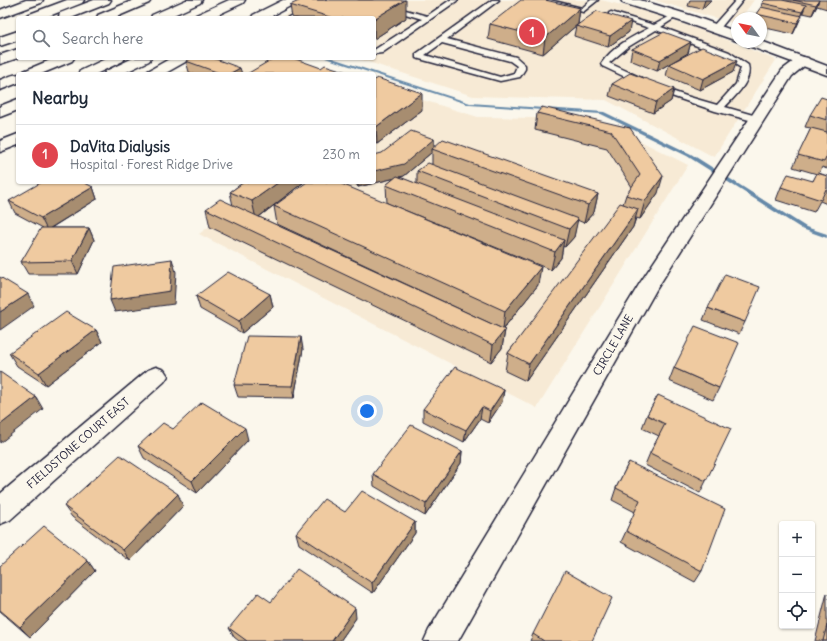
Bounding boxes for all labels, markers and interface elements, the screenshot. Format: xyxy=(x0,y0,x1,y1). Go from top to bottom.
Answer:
north arrow xyxy=(731,12,767,48)
search box xyxy=(16,16,376,60)
pin: 1 xyxy=(519,17,545,47)
icon: search xyxy=(30,27,52,49)
text: Search here xyxy=(62,29,143,48)
text: Nearby xyxy=(32,87,88,109)
text: DaVita Dialysis xyxy=(70,137,170,156)
text: 1 xyxy=(42,146,48,163)
text: 230 m xyxy=(322,146,360,163)
text: Hospital · Forest Ridge Drive xyxy=(70,156,233,173)
street label: CIRCLE LANE xyxy=(590,312,636,378)
street label: FIELDSTONE COURT EAST xyxy=(24,394,132,491)
your location xyxy=(357,401,377,421)
map controls xyxy=(779,521,815,629)
button: + xyxy=(779,521,815,557)
button: − xyxy=(779,557,815,593)
button: locate xyxy=(779,593,815,629)

